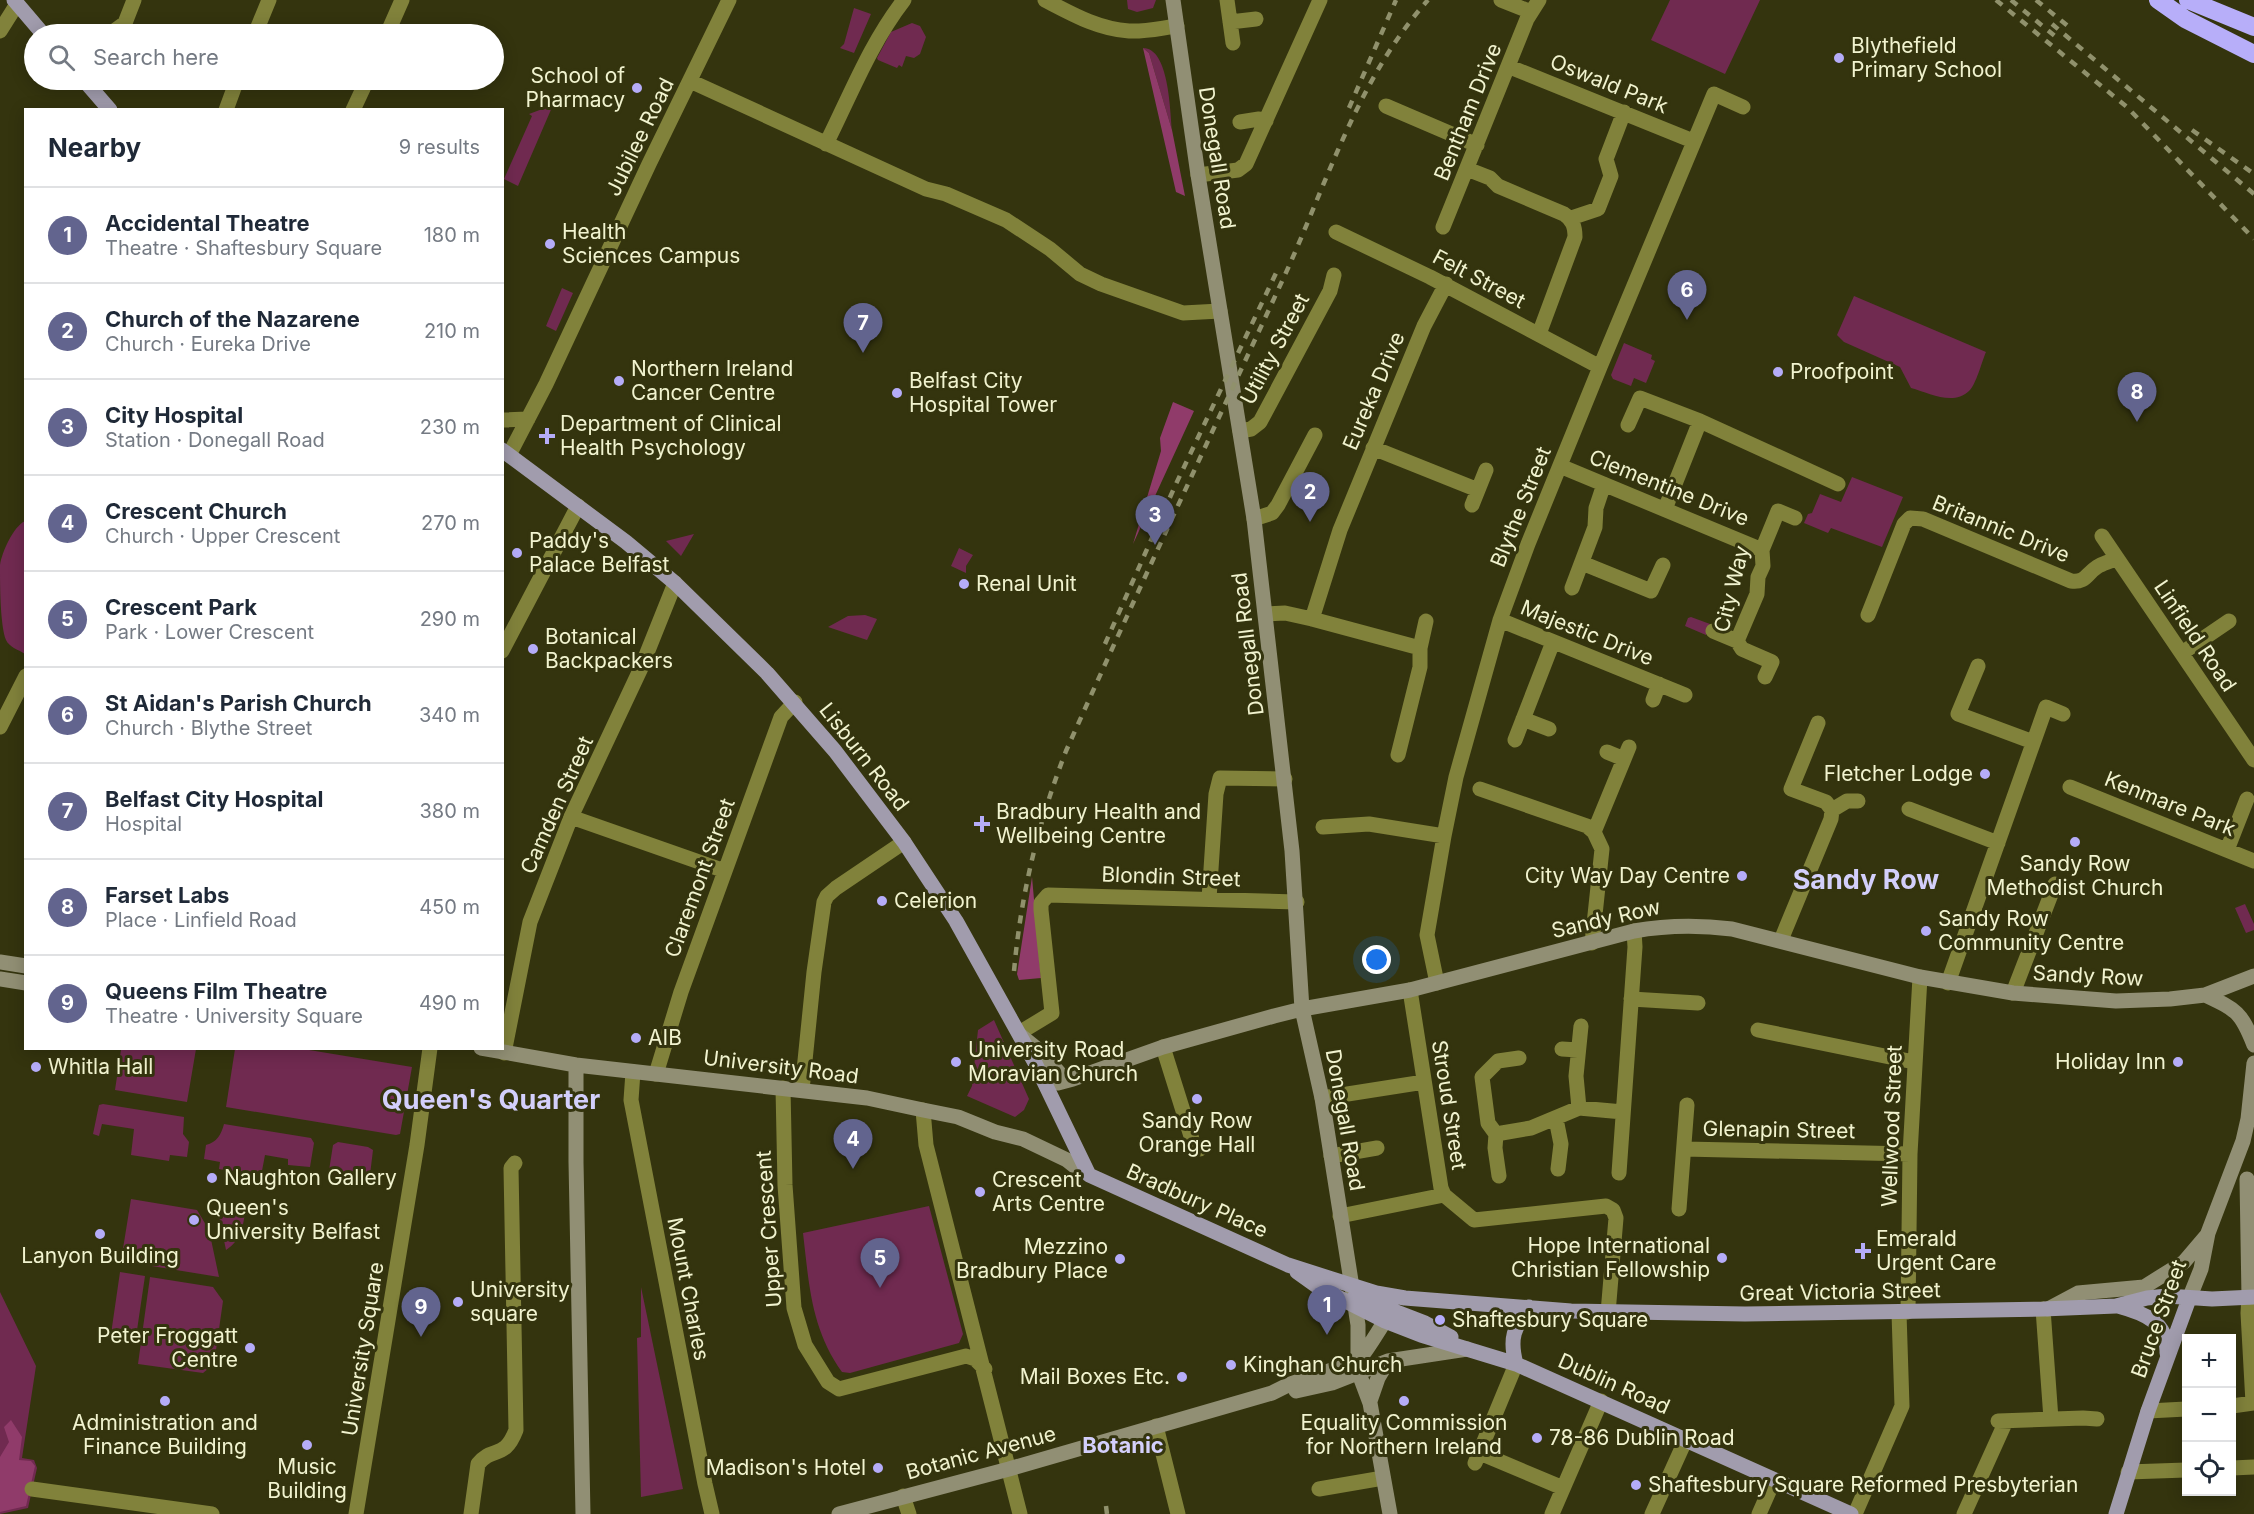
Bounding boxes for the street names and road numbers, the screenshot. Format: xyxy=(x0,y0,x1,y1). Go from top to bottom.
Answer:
street label: Bentham Drive xyxy=(1429,39,1506,184)
street label: Oswald Park xyxy=(1547,49,1672,119)
street label: Jubilee Road xyxy=(600,74,679,200)
street label: Donegall Road xyxy=(1194,85,1241,231)
street label: Felt Street xyxy=(1429,244,1530,313)
street label: Utility Street xyxy=(1235,289,1314,409)
street label: Eureka Drive xyxy=(1337,328,1410,454)
street label: Blythe Street xyxy=(1485,443,1556,571)
street label: Clementine Drive xyxy=(1586,444,1753,531)
street label: Britannic Drive xyxy=(1929,490,2073,567)
street label: City Way xyxy=(1709,543,1754,635)
street label: Donegall Road xyxy=(1226,571,1269,717)
street label: Linfield Road xyxy=(2149,575,2242,696)
street label: Majestic Drive xyxy=(1517,595,1657,671)
street label: Lisburn Road xyxy=(814,698,914,816)
street label: Camden Street xyxy=(515,732,598,878)
street label: Kenmare Park xyxy=(2101,766,2240,841)
street label: Claremont Street xyxy=(659,795,740,961)
street label: Blondin Street xyxy=(1101,862,1241,891)
street label: Sandy Row xyxy=(1549,894,1663,943)
street label: Sandy Row xyxy=(2032,960,2144,991)
street label: Stroud Street xyxy=(1427,1038,1472,1172)
street label: Wellwood Street xyxy=(1876,1044,1907,1207)
street label: University Road xyxy=(702,1045,860,1088)
street label: Donegall Road xyxy=(1321,1047,1370,1193)
street label: Glenapin Street xyxy=(1702,1116,1856,1143)
street label: Upper Crescent xyxy=(751,1150,786,1308)
street label: Bradbury Place xyxy=(1123,1158,1272,1243)
street label: Mount Charles xyxy=(662,1215,715,1363)
street label: Bruce Street xyxy=(2126,1256,2191,1381)
street label: University Square xyxy=(336,1260,389,1438)
street label: Great Victoria Street xyxy=(1739,1277,1941,1306)
street label: Dublin Road xyxy=(1554,1348,1674,1419)
street label: Botanic Avenue xyxy=(903,1420,1059,1485)

